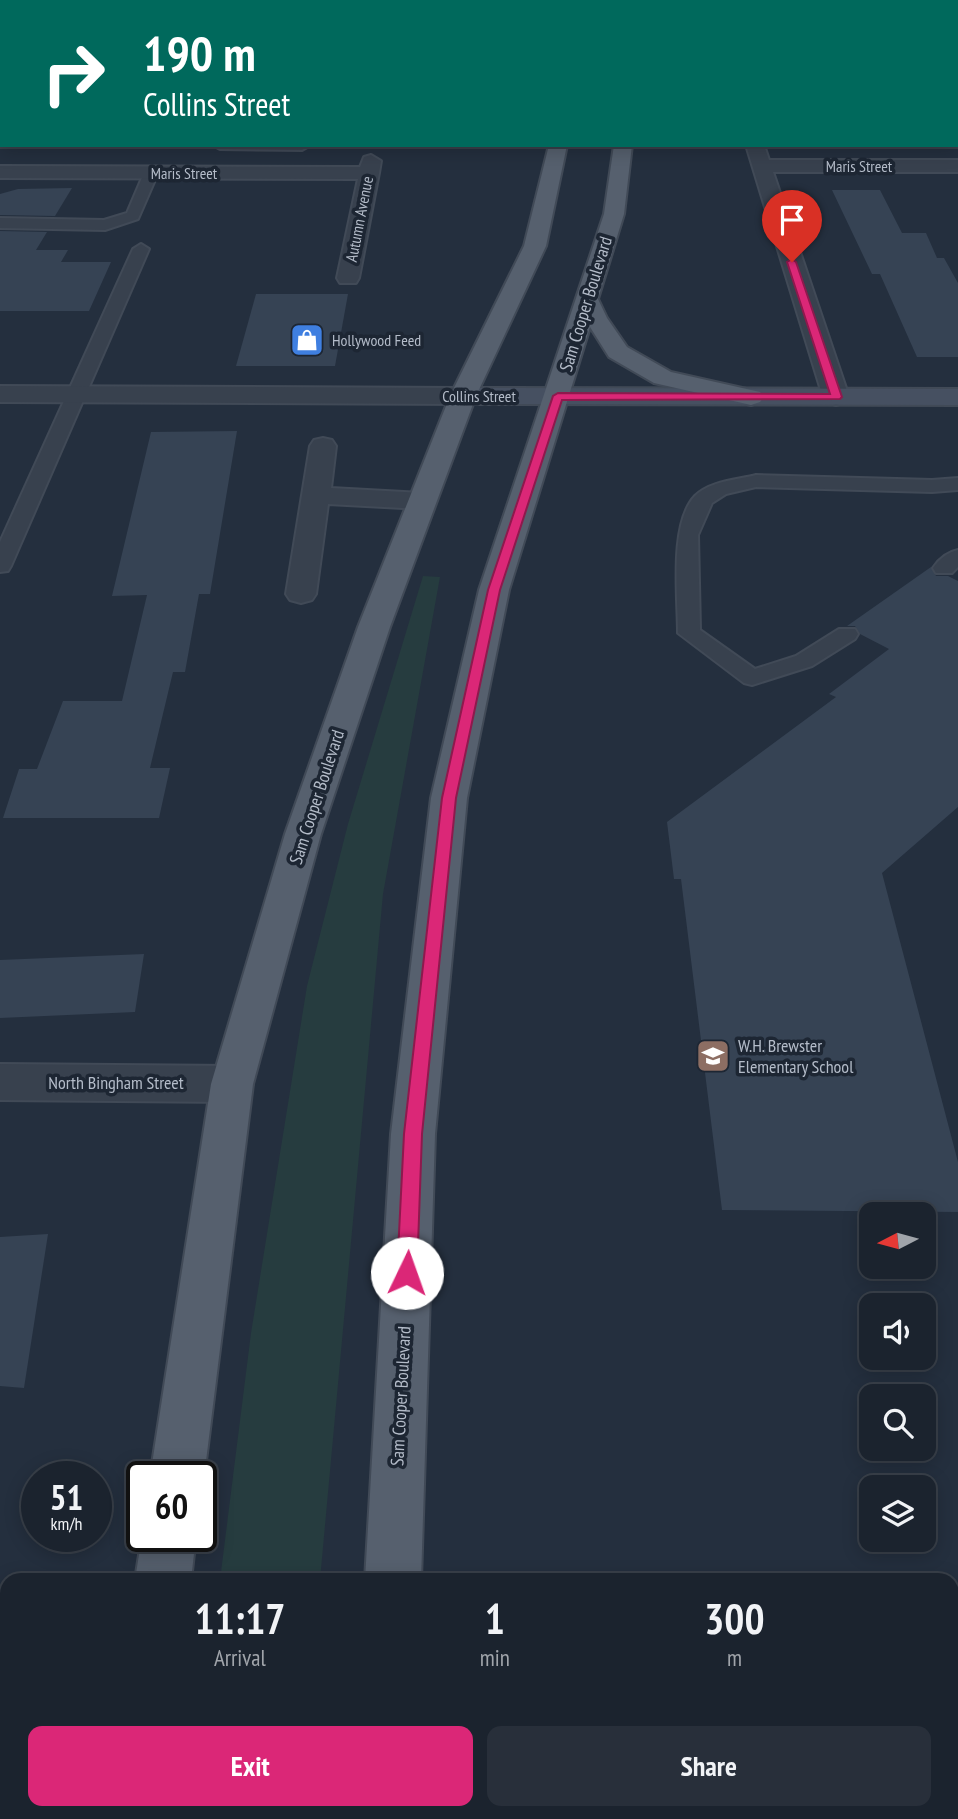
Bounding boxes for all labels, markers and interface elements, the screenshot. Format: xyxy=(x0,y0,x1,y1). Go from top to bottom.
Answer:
text: 190 m xyxy=(143,21,256,85)
icon: right xyxy=(28,28,119,119)
text: Collins Street xyxy=(143,83,290,125)
street label: Maris Street xyxy=(826,156,893,176)
street label: Maris Street xyxy=(151,163,218,183)
street label: Autumn Avenue xyxy=(341,175,377,263)
pin xyxy=(762,190,822,262)
icon: arrive xyxy=(773,201,811,239)
street label: Sam Cooper Boulevard xyxy=(554,234,617,374)
shop icon: Hollywood Feed xyxy=(288,321,326,359)
place label: Hollywood Feed xyxy=(332,330,421,350)
street label: Collins Street xyxy=(442,386,516,406)
street label: Sam Cooper Boulevard xyxy=(284,727,349,867)
place label: W.H. Brewster Elementary School xyxy=(738,1034,854,1078)
school or university icon: W.H. Brewster Elementary School xyxy=(694,1037,732,1075)
street label: North Bingham Street xyxy=(48,1071,184,1094)
north arrow xyxy=(859,1202,936,1279)
map controls xyxy=(859,1202,936,1552)
position arrow xyxy=(370,1236,444,1310)
button: sound xyxy=(859,1293,936,1370)
street label: Sam Cooper Boulevard xyxy=(385,1325,416,1467)
button: search xyxy=(859,1384,936,1461)
speed limit sign: 60 xyxy=(126,1461,217,1552)
text: 51 xyxy=(50,1474,83,1520)
button: layers xyxy=(859,1475,936,1552)
text: km/h xyxy=(51,1512,82,1535)
text: 11:17 xyxy=(194,1591,285,1646)
text: 1 xyxy=(485,1591,505,1646)
text: 300 xyxy=(704,1591,765,1646)
text: Arrival xyxy=(214,1643,266,1672)
text: min xyxy=(480,1643,510,1672)
text: m xyxy=(727,1643,742,1672)
button: Exit xyxy=(28,1726,473,1806)
button: Share xyxy=(487,1726,931,1806)

